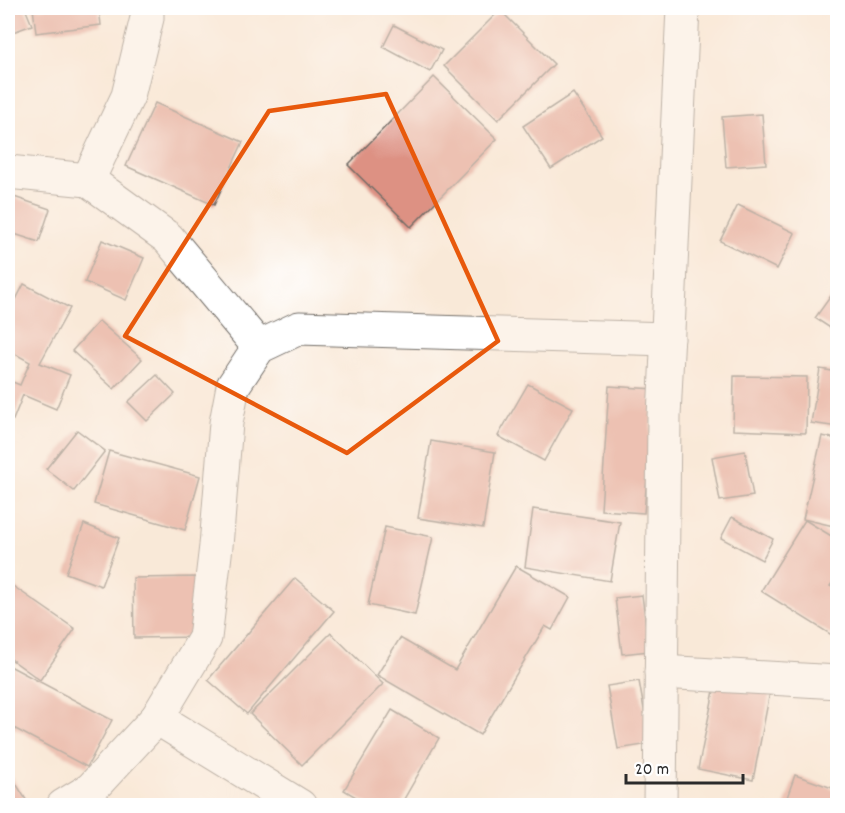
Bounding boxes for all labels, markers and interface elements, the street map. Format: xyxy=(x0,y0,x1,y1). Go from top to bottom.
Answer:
scale bar xyxy=(626,747,743,785)
text: 20 m xyxy=(635,758,669,783)

